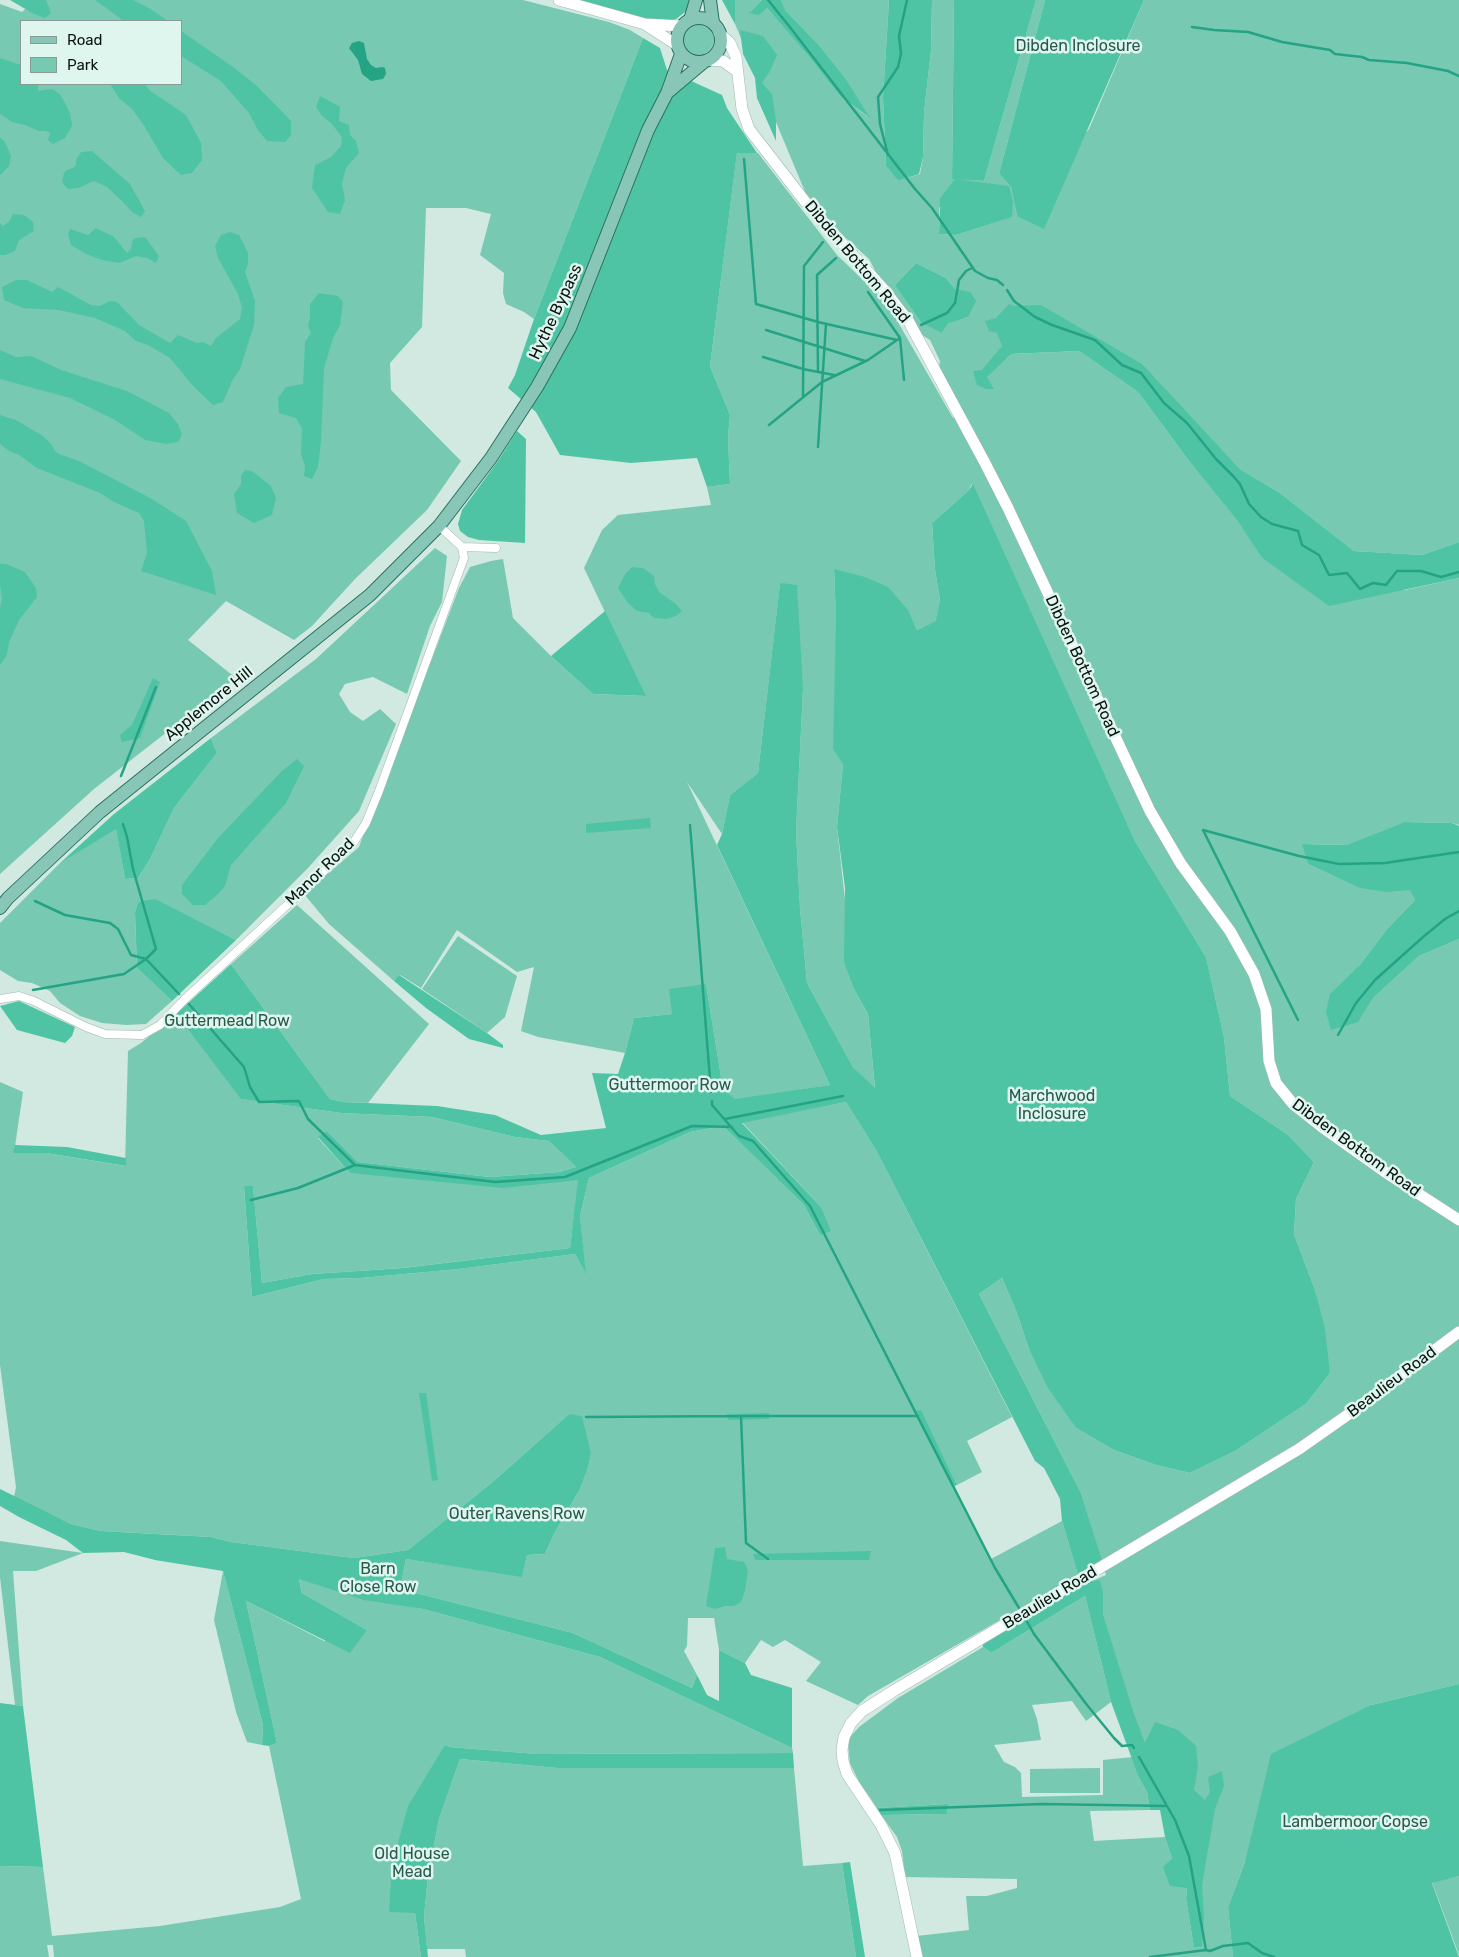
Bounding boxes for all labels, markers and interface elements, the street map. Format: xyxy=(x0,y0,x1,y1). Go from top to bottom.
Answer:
legend xyxy=(20,20,182,85)
text: Road xyxy=(67,31,103,49)
park label: Dibden Inclosure xyxy=(1015,36,1141,56)
text: Park xyxy=(67,56,98,74)
street label: Dibden Bottom Road xyxy=(800,197,914,327)
street label: Hythe Bypass xyxy=(525,261,587,363)
street label: Dibden Bottom Road xyxy=(1041,592,1123,740)
street label: Applemore Hill xyxy=(161,663,257,745)
street label: Manor Road xyxy=(282,834,358,910)
park label: Guttermead Row xyxy=(164,1011,290,1031)
park label: Guttermoor Row xyxy=(609,1075,731,1095)
park label: Marchwood Inclosure xyxy=(1009,1086,1095,1124)
street label: Dibden Bottom Road xyxy=(1288,1095,1424,1201)
street label: Beaulieu Road xyxy=(1344,1342,1440,1422)
park label: Outer Ravens Row xyxy=(449,1504,585,1524)
park label: Barn Close Row xyxy=(340,1559,416,1597)
street label: Beaulieu Road xyxy=(999,1562,1101,1634)
park label: Lambermoor Copse xyxy=(1282,1812,1428,1832)
park label: Old House Mead xyxy=(374,1844,450,1882)

